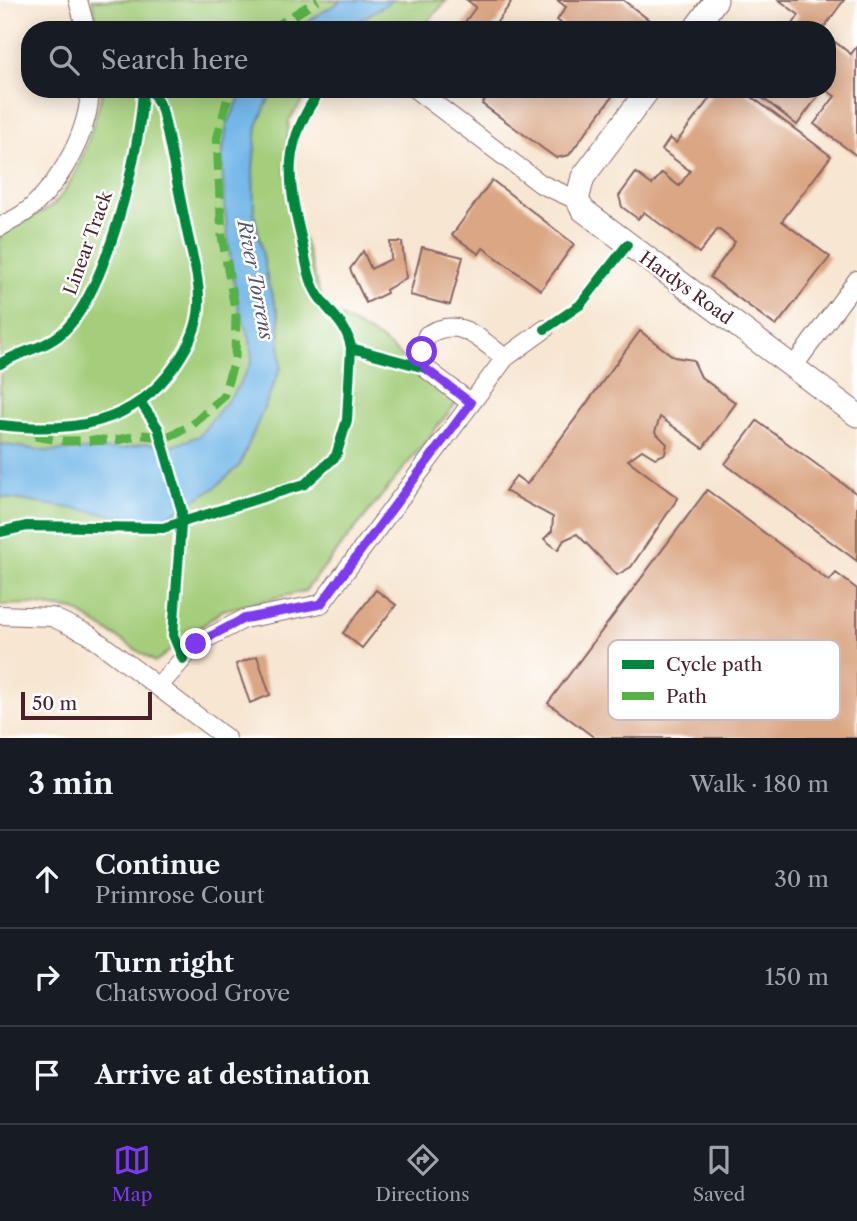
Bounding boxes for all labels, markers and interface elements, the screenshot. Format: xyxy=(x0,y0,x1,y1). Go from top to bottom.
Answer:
search box xyxy=(21,21,836,98)
icon: search xyxy=(45,41,83,79)
text: Search here xyxy=(101,44,248,76)
street label: Linear Track xyxy=(59,187,118,298)
water label: River Torrens xyxy=(232,216,278,342)
street label: Hardys Road xyxy=(635,247,737,329)
route start xyxy=(406,336,437,367)
route end xyxy=(180,628,211,659)
legend xyxy=(608,640,840,720)
text: Cycle path xyxy=(666,653,762,676)
text: Path xyxy=(666,685,707,708)
scale bar xyxy=(21,689,152,721)
text: 50 m xyxy=(32,692,77,715)
text: 3 min xyxy=(28,765,114,802)
text: Walk · 180 m xyxy=(690,770,829,798)
text: Continue xyxy=(95,849,220,881)
icon: ahead xyxy=(28,860,66,898)
text: 30 m xyxy=(774,865,829,893)
text: Primrose Court xyxy=(95,881,265,909)
text: Turn right xyxy=(95,947,234,979)
icon: right xyxy=(28,958,66,996)
text: 150 m xyxy=(765,963,829,991)
text: Chatswood Grove xyxy=(95,979,290,1007)
icon: arrive xyxy=(28,1056,66,1094)
text: Arrive at destination xyxy=(95,1059,370,1091)
tab: Map xyxy=(112,1141,152,1206)
tab: Directions xyxy=(376,1141,469,1206)
tab: Saved xyxy=(693,1141,745,1206)

